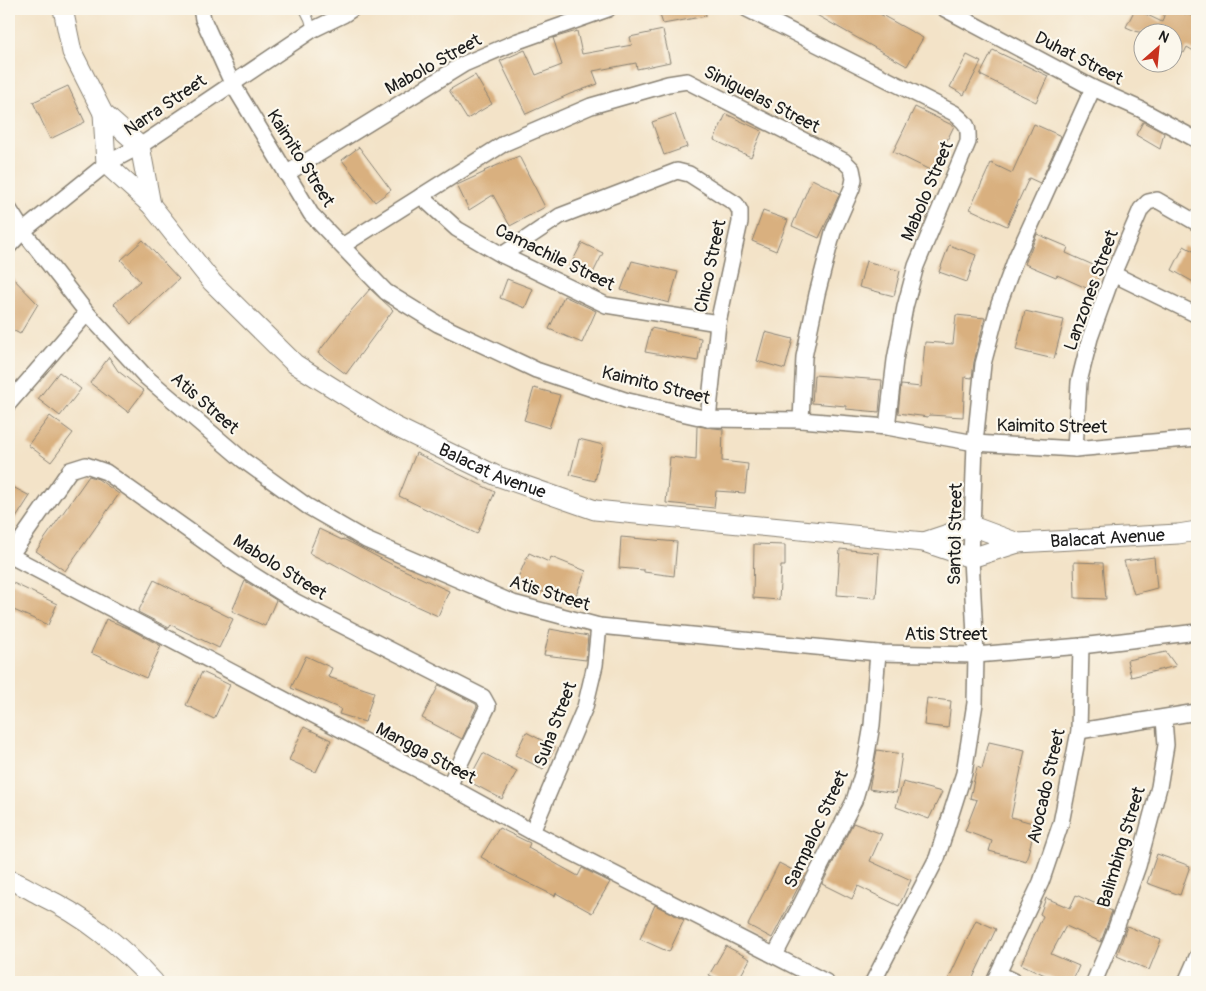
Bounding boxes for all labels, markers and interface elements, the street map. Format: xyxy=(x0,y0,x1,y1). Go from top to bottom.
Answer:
north arrow xyxy=(1134,22,1184,72)
street label: Duhat Street xyxy=(1031,26,1128,91)
text: N xyxy=(1156,27,1172,47)
street label: Mabolo Street xyxy=(381,28,486,100)
street label: Siniguelas Street xyxy=(700,60,824,139)
street label: Narra Street xyxy=(120,69,211,141)
street label: Kaimito Street xyxy=(261,105,340,212)
street label: Mabolo Street xyxy=(896,137,959,245)
street label: Chico Street xyxy=(689,217,732,315)
street label: Camachile Street xyxy=(491,218,619,297)
street label: Lanzones Street xyxy=(1059,226,1124,354)
street label: Kaimito Street xyxy=(599,361,713,410)
street label: Atis Street xyxy=(166,367,244,440)
street label: Kaimito Street xyxy=(996,414,1108,439)
street label: Balacat Avenue xyxy=(435,438,549,504)
street label: Santol Street xyxy=(943,482,968,585)
street label: Balacat Avenue xyxy=(1049,524,1166,553)
street label: Mabolo Street xyxy=(228,529,332,606)
street label: Atis Street xyxy=(507,570,594,617)
street label: Atis Street xyxy=(905,623,988,646)
street label: Suha Street xyxy=(529,678,582,770)
street label: Mangga Street xyxy=(372,717,480,790)
street label: Avocado Street xyxy=(1022,726,1071,846)
street label: Sampaloc Street xyxy=(779,766,854,892)
street label: Balimbing Street xyxy=(1092,783,1151,910)

